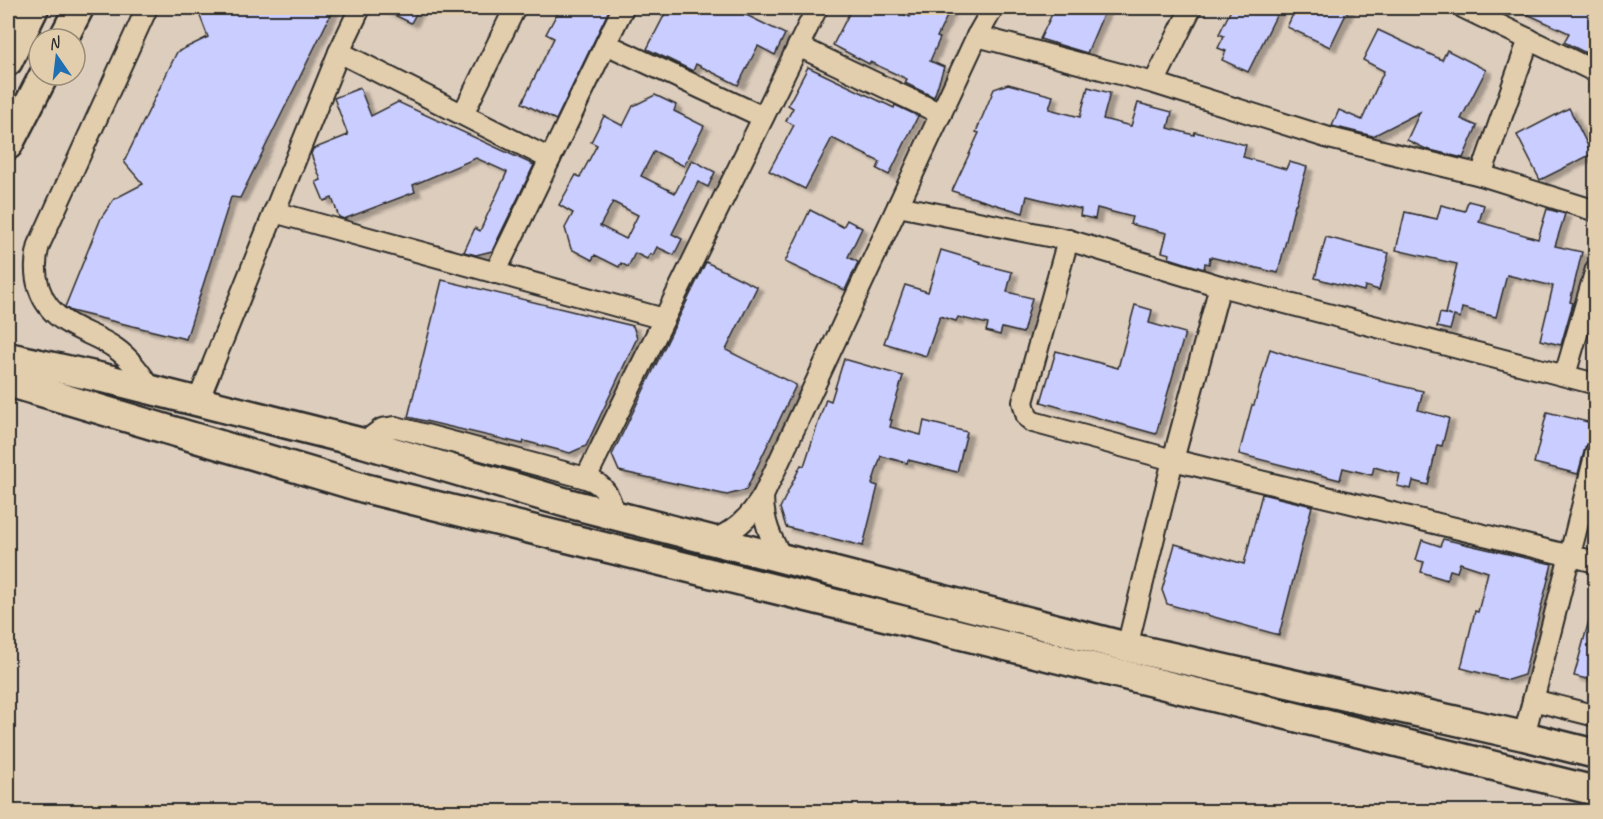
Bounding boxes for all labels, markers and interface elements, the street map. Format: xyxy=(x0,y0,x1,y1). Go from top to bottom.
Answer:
north arrow xyxy=(27,27,87,87)
text: N xyxy=(46,32,64,54)

